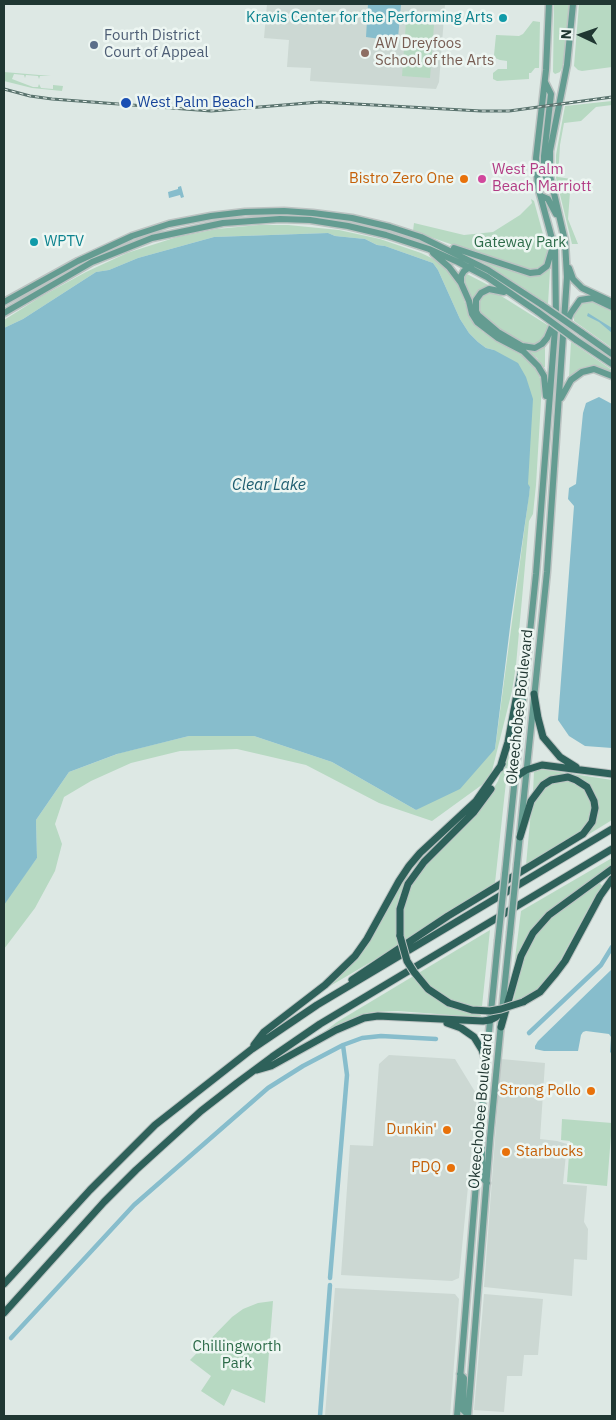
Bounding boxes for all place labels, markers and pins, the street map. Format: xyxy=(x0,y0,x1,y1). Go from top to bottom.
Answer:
place label: Kravis Center for the Performing Arts xyxy=(246,9,493,27)
marker: Kravis Center for the Performing Arts xyxy=(497,12,509,24)
place label: Fourth District Court of Appeal xyxy=(104,27,209,62)
place label: AW Dreyfoos School of the Arts xyxy=(375,35,494,70)
marker: Fourth District Court of Appeal xyxy=(88,39,100,51)
marker: AW Dreyfoos School of the Arts xyxy=(359,47,371,59)
place label: West Palm Beach xyxy=(137,94,254,112)
marker: West Palm Beach xyxy=(119,96,133,110)
place label: West Palm Beach Marriott xyxy=(492,161,591,196)
place label: Bistro Zero One xyxy=(349,170,454,188)
marker: Bistro Zero One xyxy=(458,173,470,185)
marker: West Palm Beach Marriott xyxy=(476,173,488,185)
place label: WPTV xyxy=(44,233,84,251)
marker: WPTV xyxy=(28,236,40,248)
place label: Strong Pollo xyxy=(500,1082,581,1100)
marker: Strong Pollo xyxy=(585,1085,597,1097)
place label: Dunkin' xyxy=(386,1121,437,1139)
marker: Dunkin' xyxy=(441,1124,453,1136)
place label: Starbucks xyxy=(516,1143,583,1161)
marker: Starbucks xyxy=(500,1146,512,1158)
place label: PDQ xyxy=(411,1159,441,1177)
marker: PDQ xyxy=(445,1162,457,1174)

